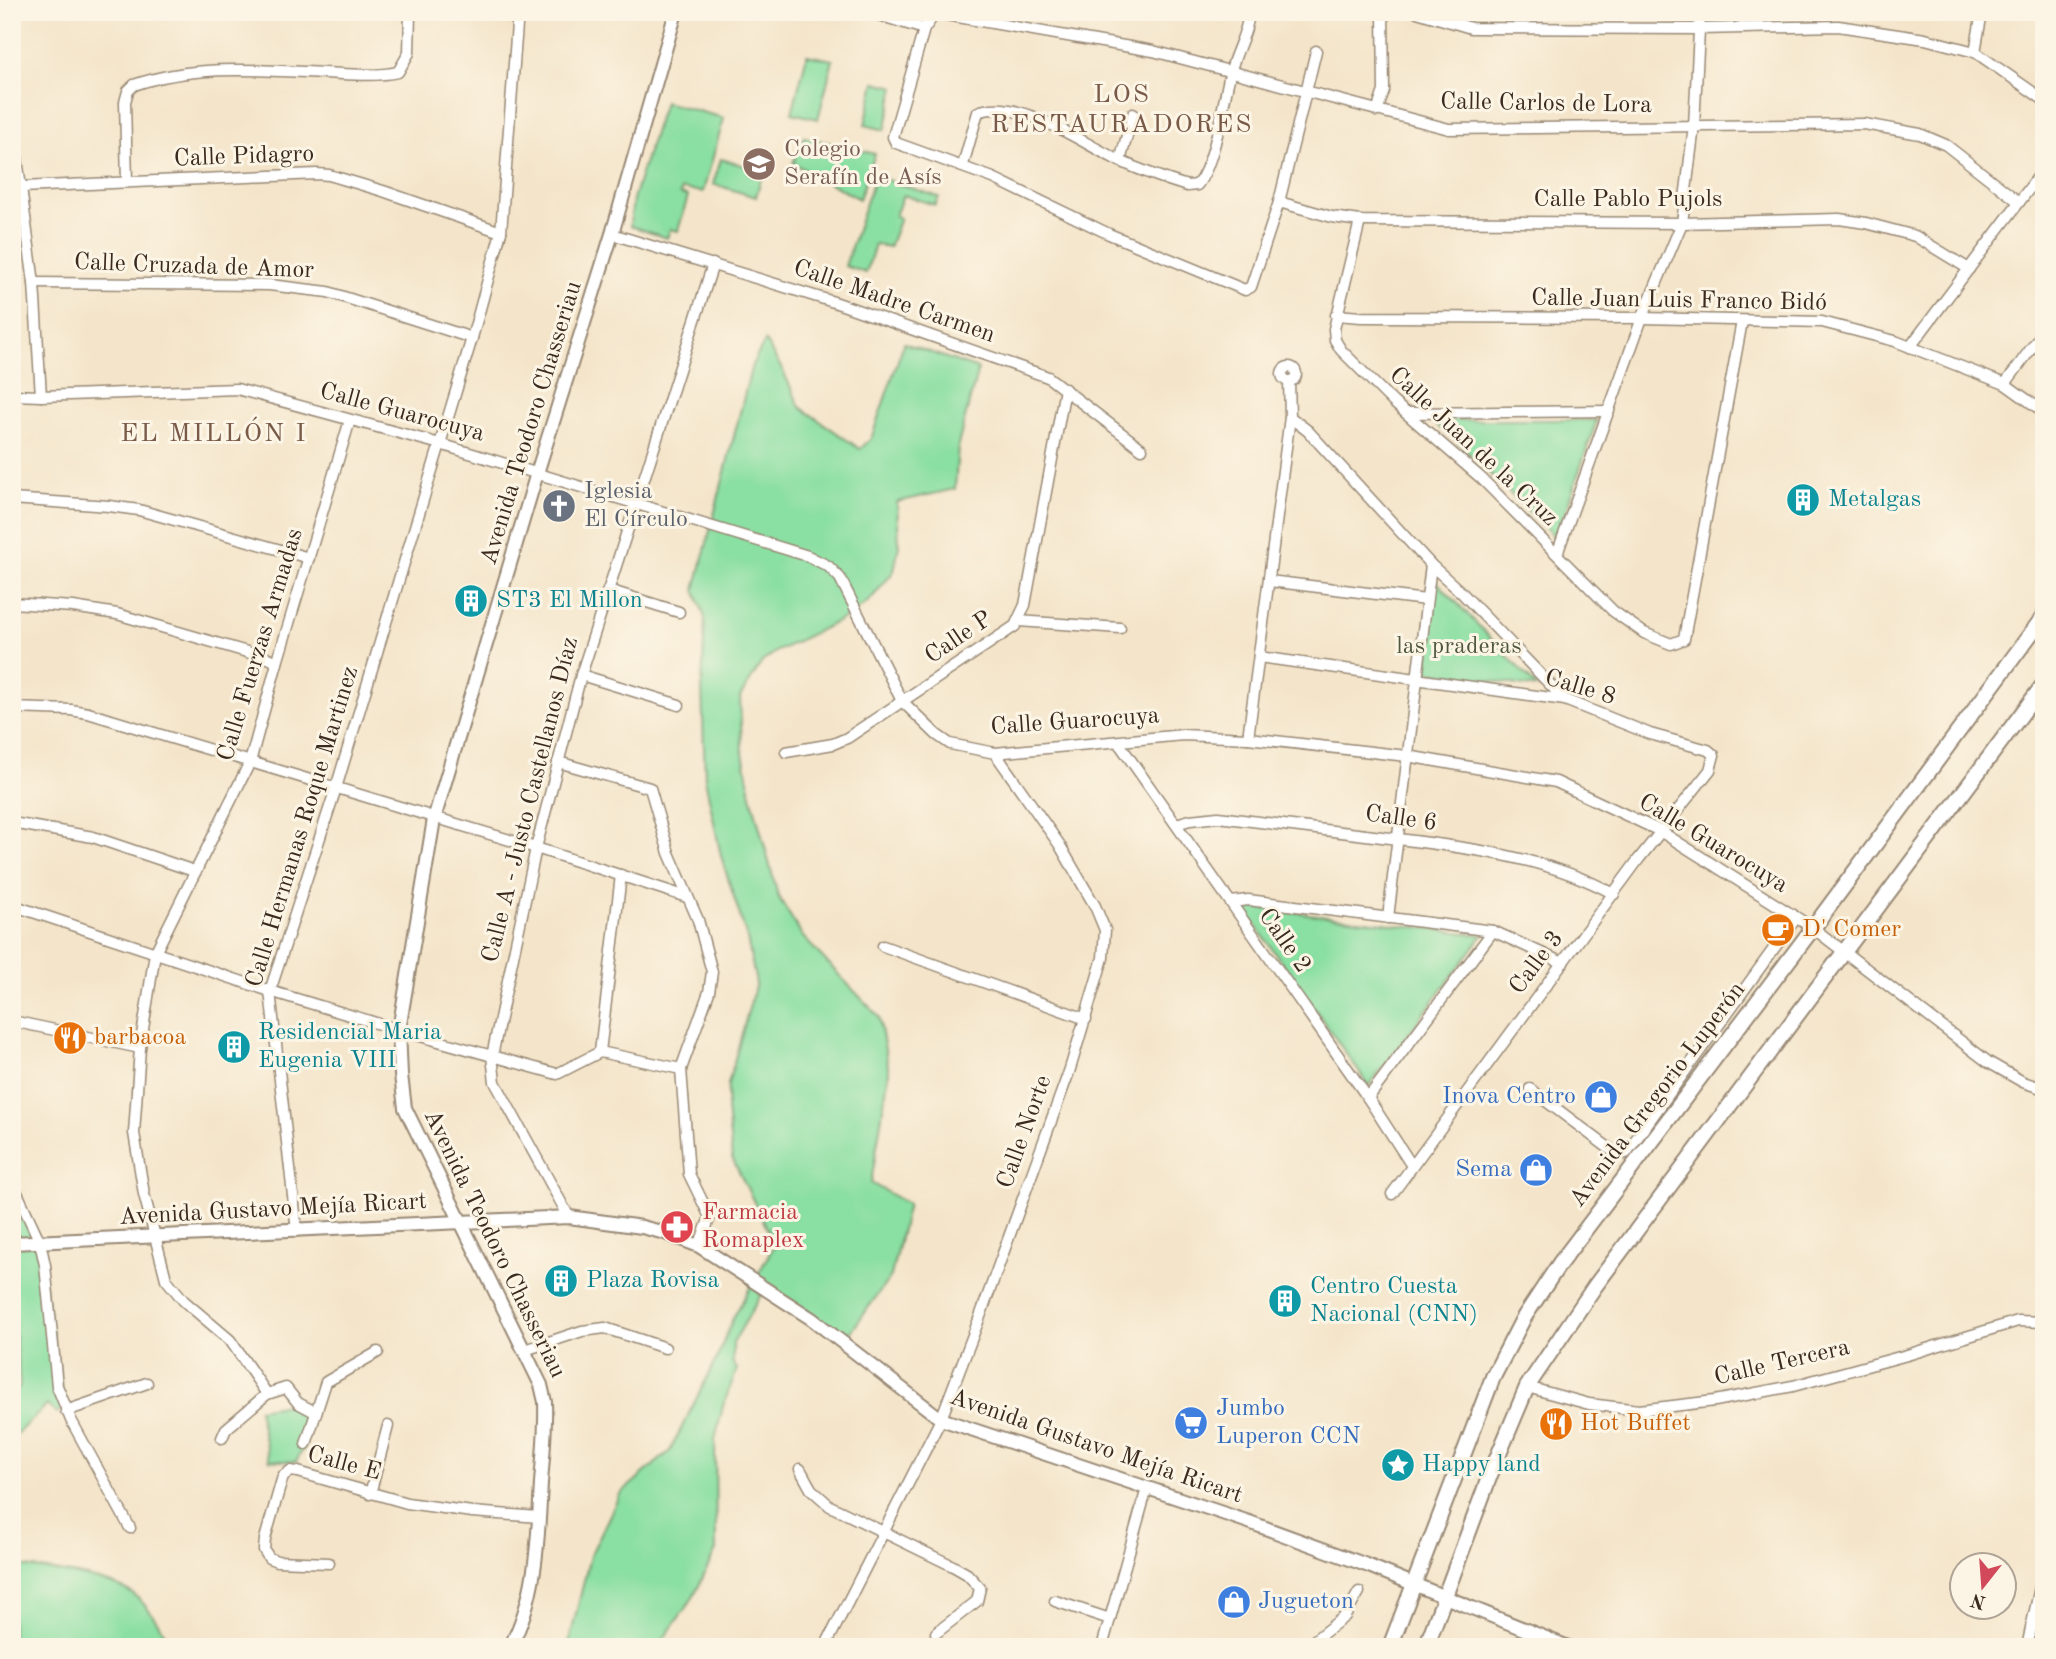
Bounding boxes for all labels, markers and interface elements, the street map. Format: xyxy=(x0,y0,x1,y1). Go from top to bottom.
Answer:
district label: LOS RESTAURADORES xyxy=(991,82,1253,138)
street label: Calle Carlos de Lora xyxy=(1440,90,1652,118)
place label: Colegio Serafín de Asís xyxy=(784,138,942,190)
street label: Calle Pidagro xyxy=(173,143,315,171)
school or university icon: Colegio Serafín de Asís xyxy=(740,145,778,183)
street label: Calle Pablo Pujols xyxy=(1534,188,1722,212)
street label: Calle Cruzada de Amor xyxy=(73,251,315,283)
street label: Calle Madre Carmen xyxy=(790,256,998,348)
street label: Avenida Teodoro Chasseriau xyxy=(477,278,587,568)
street label: Calle Juan Luis Franco Bidó xyxy=(1531,286,1827,316)
street label: Calle Juan de la Cruz xyxy=(1384,363,1562,531)
street label: Calle Guarocuya xyxy=(317,379,487,447)
district label: EL MILLÓN I xyxy=(120,416,308,447)
place label: Iglesia El Círculo xyxy=(584,480,688,532)
building icon: Metalgas xyxy=(1784,481,1822,519)
church icon: Iglesia El Círculo xyxy=(540,487,578,525)
place label: Metalgas xyxy=(1828,488,1921,512)
street label: Calle Fuerzas Armadas xyxy=(214,526,308,764)
building icon: ST3 El Millon xyxy=(452,582,490,620)
place label: ST3 El Millon xyxy=(496,589,643,613)
street label: Calle P xyxy=(921,607,997,669)
street label: Calle A - Justo Castellanos Díaz xyxy=(479,635,583,965)
park label: las praderas xyxy=(1396,635,1522,659)
street label: Calle Hermanas Roque Martinez xyxy=(243,664,363,990)
street label: Calle 8 xyxy=(1542,666,1618,710)
street label: Calle Guarocuya xyxy=(990,704,1160,740)
street label: Calle Guarocuya xyxy=(1634,790,1792,898)
street label: Calle 6 xyxy=(1363,802,1439,836)
street label: Calle 2 xyxy=(1253,904,1315,978)
cafe icon: D' Comer xyxy=(1759,911,1797,949)
place label: D' Comer xyxy=(1802,918,1901,942)
street label: Calle 3 xyxy=(1506,927,1568,999)
street label: Avenida Gregorio Luperón xyxy=(1566,978,1750,1212)
restaurant icon: barbacoa xyxy=(51,1019,89,1057)
place label: Residencial Maria Eugenia VIII xyxy=(258,1021,442,1073)
place label: barbacoa xyxy=(94,1026,186,1050)
building icon: Residencial Maria Eugenia VIII xyxy=(215,1028,253,1066)
street label: Calle Norte xyxy=(993,1072,1057,1192)
shop icon: Inova Centro xyxy=(1582,1078,1620,1116)
place label: Inova Centro xyxy=(1442,1085,1576,1109)
street label: Avenida Teodoro Chasseriau xyxy=(419,1106,570,1382)
shop icon: Sema xyxy=(1517,1151,1555,1189)
place label: Sema xyxy=(1455,1158,1512,1182)
street label: Avenida Gustavo Mejía Ricart xyxy=(118,1190,428,1230)
place label: Farmacia Romaplex xyxy=(702,1201,804,1253)
pharmacy icon: Farmacia Romaplex xyxy=(658,1208,696,1246)
building icon: Plaza Rovisa xyxy=(542,1262,580,1300)
place label: Plaza Rovisa xyxy=(586,1269,719,1293)
place label: Centro Cuesta Nacional (CNN) xyxy=(1310,1275,1478,1327)
building icon: Centro Cuesta Nacional (CNN) xyxy=(1266,1282,1304,1320)
street label: Calle Tercera xyxy=(1712,1336,1852,1390)
street label: Avenida Gustavo Mejía Ricart xyxy=(946,1385,1246,1509)
place label: Jumbo Luperon CCN xyxy=(1216,1397,1360,1449)
supermarket icon: Jumbo Luperon CCN xyxy=(1172,1404,1210,1442)
restaurant icon: Hot Buffet xyxy=(1537,1405,1575,1443)
place label: Hot Buffet xyxy=(1580,1412,1691,1436)
street label: Calle E xyxy=(305,1443,383,1485)
place icon: Happy land xyxy=(1379,1446,1417,1484)
place label: Happy land xyxy=(1422,1453,1541,1477)
north arrow xyxy=(1948,1550,2018,1620)
shop icon: Jugueton xyxy=(1215,1583,1253,1621)
text: N xyxy=(1969,1589,1988,1611)
place label: Jugueton xyxy=(1258,1590,1354,1614)

